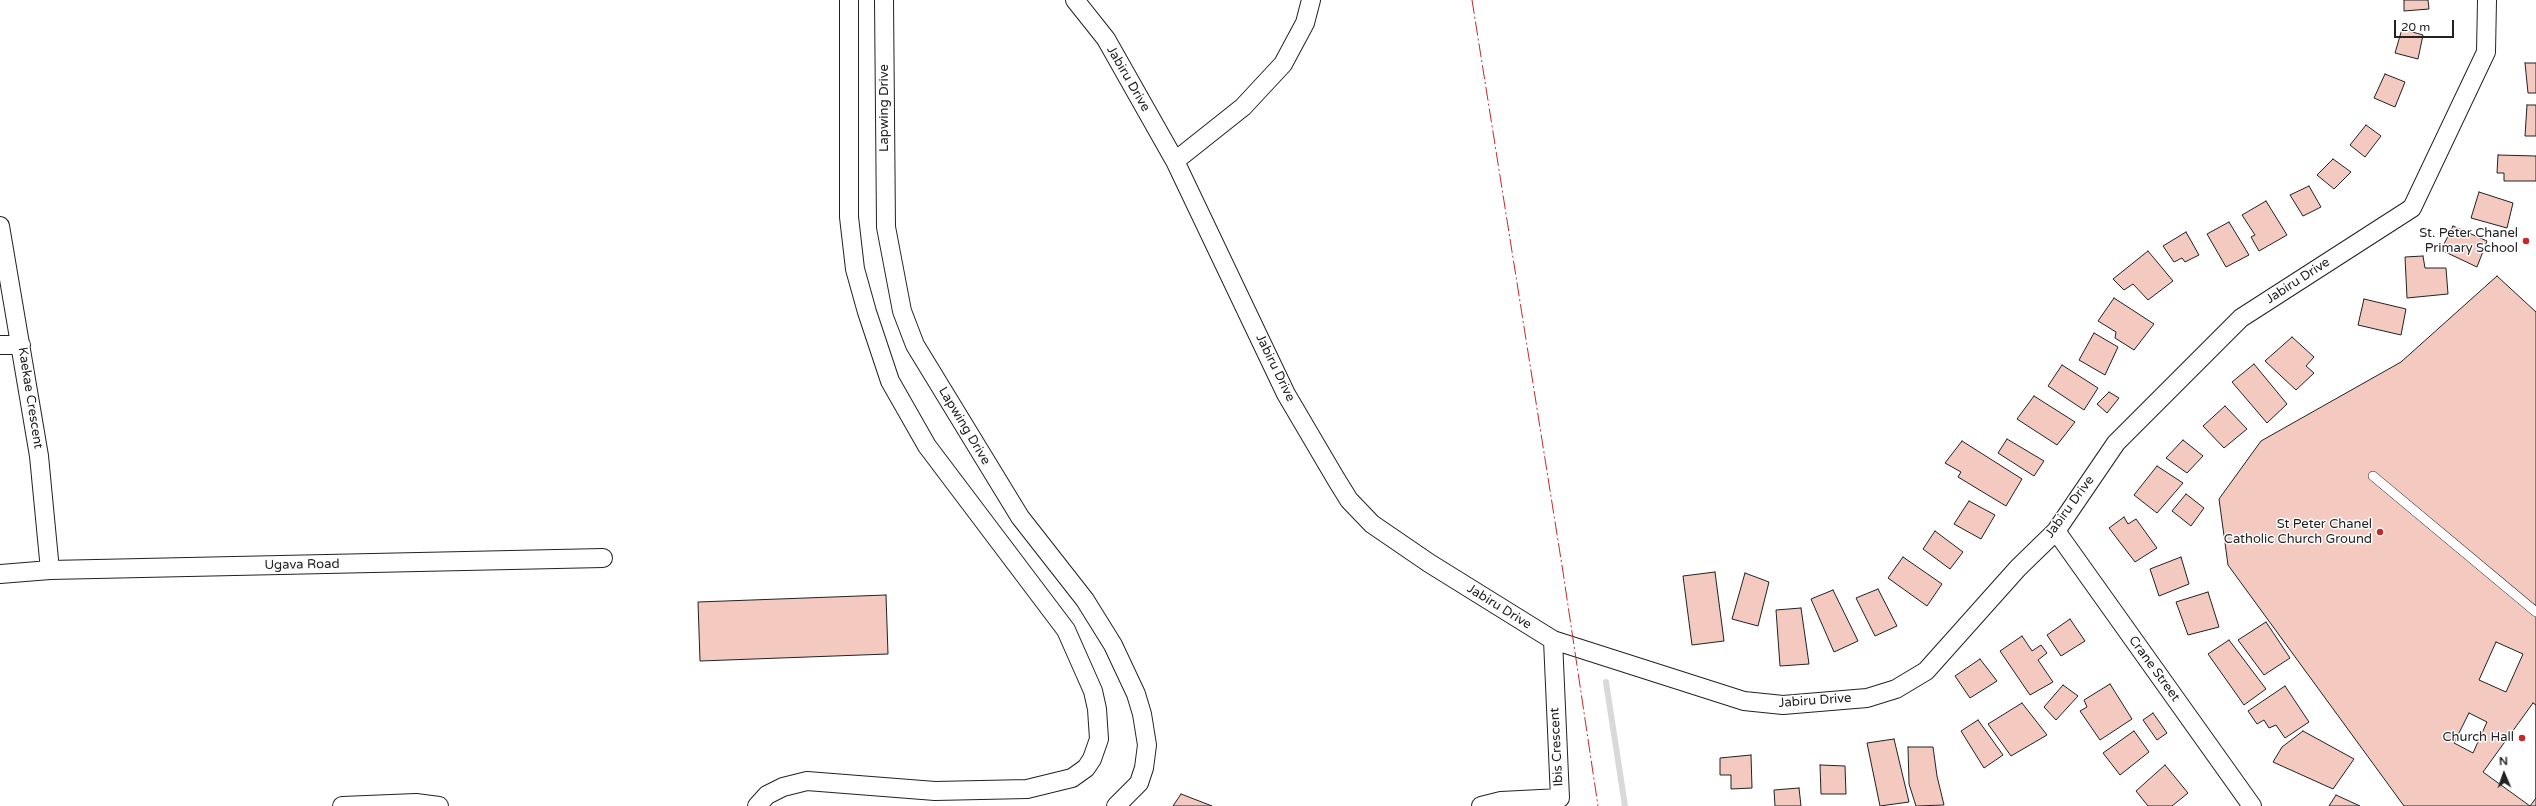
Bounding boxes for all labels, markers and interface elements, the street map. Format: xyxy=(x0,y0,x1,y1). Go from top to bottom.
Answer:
scale bar xyxy=(2396,12,2456,38)
text: 20 m xyxy=(2401,20,2430,34)
street label: Jabiru Drive xyxy=(1103,43,1153,115)
street label: Lapwing Drive xyxy=(877,64,893,152)
place label: St. Peter Chanel Primary School xyxy=(2419,226,2518,257)
marker: St. Peter Chanel Primary School xyxy=(2521,236,2531,246)
street label: Jabiru Drive xyxy=(2263,255,2333,307)
street label: Jabiru Drive xyxy=(1252,332,1298,404)
street label: Kaekae Crescent xyxy=(14,346,46,450)
street label: Lapwing Drive xyxy=(935,384,993,468)
street label: Jabiru Drive xyxy=(2042,473,2098,541)
place label: St Peter Chanel Catholic Church Ground xyxy=(2224,517,2372,548)
marker: St Peter Chanel Catholic Church Ground xyxy=(2375,527,2385,537)
street label: Ugava Road xyxy=(264,557,340,573)
street label: Jabiru Drive xyxy=(1464,581,1534,633)
street label: Crane Street xyxy=(2125,633,2183,705)
street label: Jabiru Drive xyxy=(1778,691,1852,711)
street label: Ibis Crescent xyxy=(1547,707,1567,787)
place label: Church Hall xyxy=(2443,730,2514,746)
marker: Church Hall xyxy=(2517,733,2527,743)
north arrow xyxy=(2484,754,2524,794)
text: N xyxy=(2499,755,2508,768)

